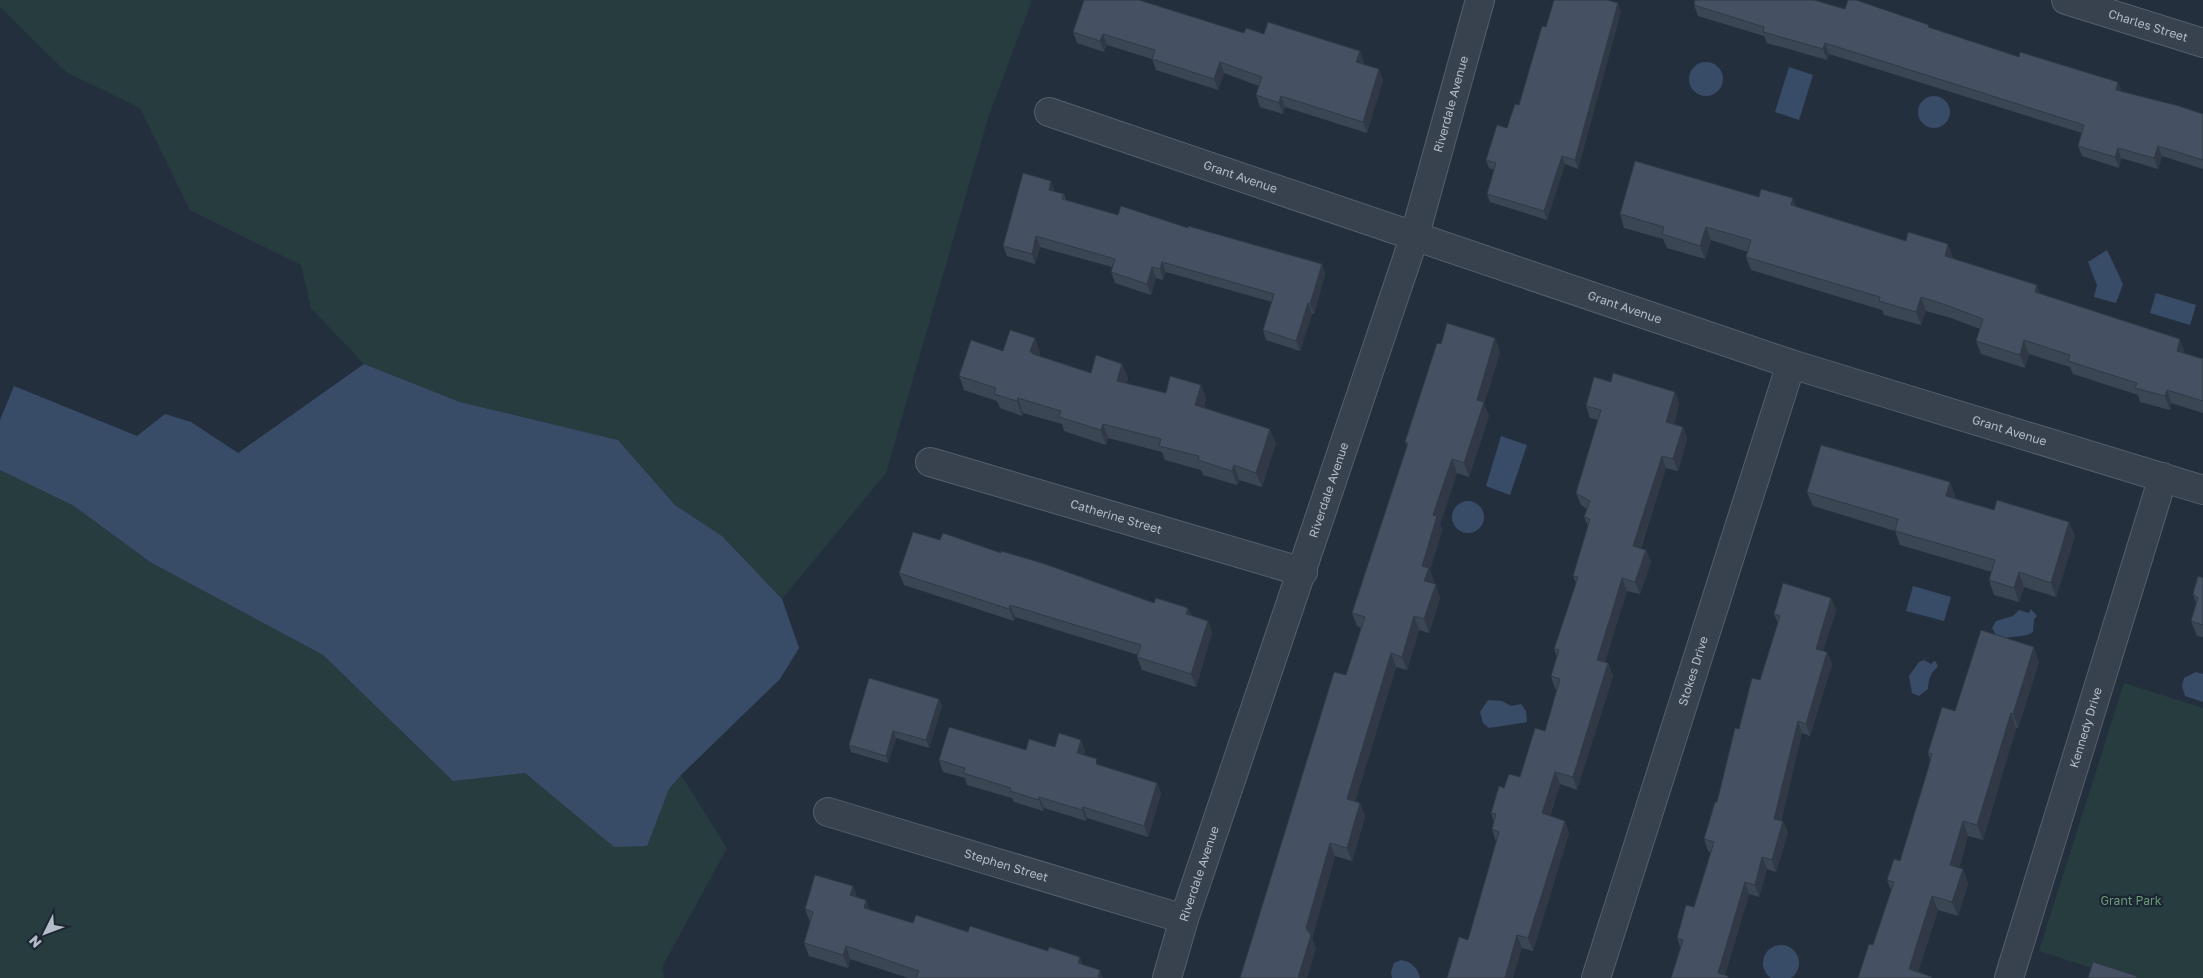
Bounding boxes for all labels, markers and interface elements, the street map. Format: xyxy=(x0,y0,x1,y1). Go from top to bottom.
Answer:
street label: Charles Street xyxy=(2107,6,2190,45)
street label: Riverdale Avenue xyxy=(1430,54,1471,154)
street label: Grant Avenue xyxy=(1201,157,1279,196)
street label: Grant Avenue xyxy=(1586,288,1664,327)
street label: Grant Avenue xyxy=(1970,412,2049,449)
street label: Riverdale Avenue xyxy=(1305,440,1351,540)
street label: Catherine Street xyxy=(1069,496,1164,537)
street label: Stokes Drive xyxy=(1675,634,1711,708)
street label: Kennedy Drive xyxy=(2066,685,2105,770)
street label: Riverdale Avenue xyxy=(1176,824,1222,923)
street label: Stephen Street xyxy=(962,845,1050,885)
park label: Grant Park xyxy=(2101,893,2162,908)
north arrow xyxy=(20,908,70,958)
text: N xyxy=(25,932,45,952)

